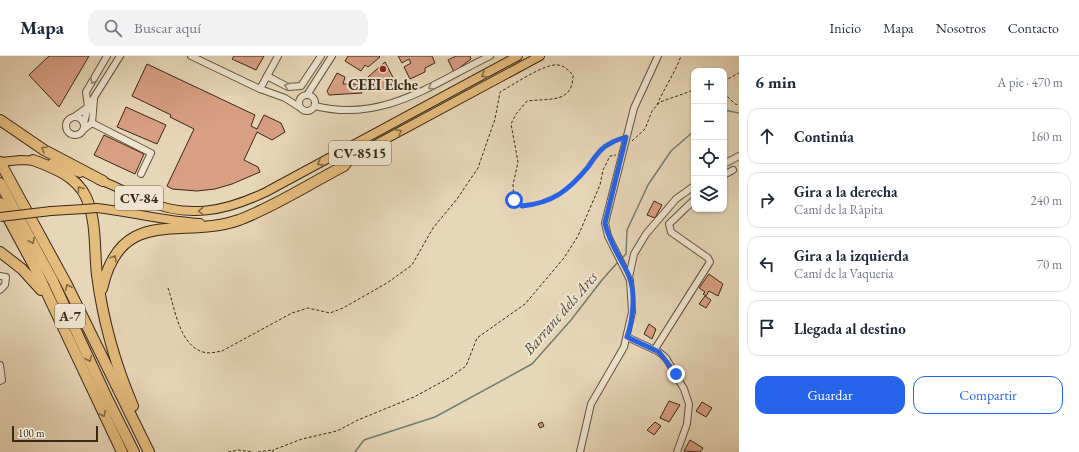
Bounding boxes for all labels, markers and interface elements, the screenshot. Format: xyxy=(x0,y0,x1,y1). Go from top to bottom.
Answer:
search box xyxy=(88,10,368,46)
text: Mapa xyxy=(20,15,64,40)
icon: search xyxy=(102,17,124,39)
text: Buscar aquí xyxy=(134,18,201,37)
text: Inicio xyxy=(830,19,861,37)
text: Mapa xyxy=(883,19,914,37)
text: Nosotros xyxy=(936,19,986,37)
text: Contacto xyxy=(1008,19,1059,37)
marker: CEEI Elche xyxy=(378,64,388,74)
map controls xyxy=(691,68,727,212)
button: + xyxy=(691,68,727,104)
one-way arrow xyxy=(481,70,488,77)
text: 6 min xyxy=(755,71,796,93)
text: A pie · 470 m xyxy=(997,74,1063,91)
place label: CEEI Elche xyxy=(348,75,418,94)
one-way arrow xyxy=(90,77,97,84)
one-way arrow xyxy=(284,82,291,90)
one-way arrow xyxy=(428,83,435,90)
button: − xyxy=(691,104,727,140)
icon: ahead xyxy=(756,125,778,147)
text: Continúa xyxy=(794,127,854,146)
text: 160 m xyxy=(1031,128,1062,145)
one-way arrow xyxy=(395,129,402,137)
button: locate xyxy=(691,140,727,176)
road number: CV-8515 xyxy=(329,141,391,165)
one-way arrow xyxy=(41,147,49,154)
one-way arrow xyxy=(317,158,324,165)
button: layers xyxy=(691,176,727,212)
text: Gira a la derecha xyxy=(794,182,898,201)
one-way arrow xyxy=(78,186,85,193)
road number: CV-84 xyxy=(115,186,163,210)
icon: right xyxy=(756,189,778,211)
route start xyxy=(505,191,523,209)
text: 240 m xyxy=(1031,192,1062,209)
text: Camí de la Ràpita xyxy=(794,201,883,218)
one-way arrow xyxy=(198,207,204,215)
one-way arrow xyxy=(28,237,35,245)
text: Gira a la izquierda xyxy=(794,246,909,265)
icon: left xyxy=(756,253,778,275)
one-way arrow xyxy=(109,255,117,262)
text: 70 m xyxy=(1037,256,1062,273)
text: Camí de la Vaqueria xyxy=(794,265,894,282)
water label: Barranc dels Arcs xyxy=(517,267,602,360)
one-way arrow xyxy=(65,284,73,292)
road number: A-7 xyxy=(55,304,85,328)
icon: arrive xyxy=(756,317,778,339)
text: Llegada al destino xyxy=(794,319,906,338)
one-way arrow xyxy=(84,354,92,362)
route end xyxy=(667,365,685,383)
button: Guardar xyxy=(755,376,905,414)
button: Compartir xyxy=(913,376,1063,414)
one-way arrow xyxy=(98,410,106,417)
scale bar xyxy=(12,424,98,443)
text: 100 m xyxy=(18,426,45,440)

